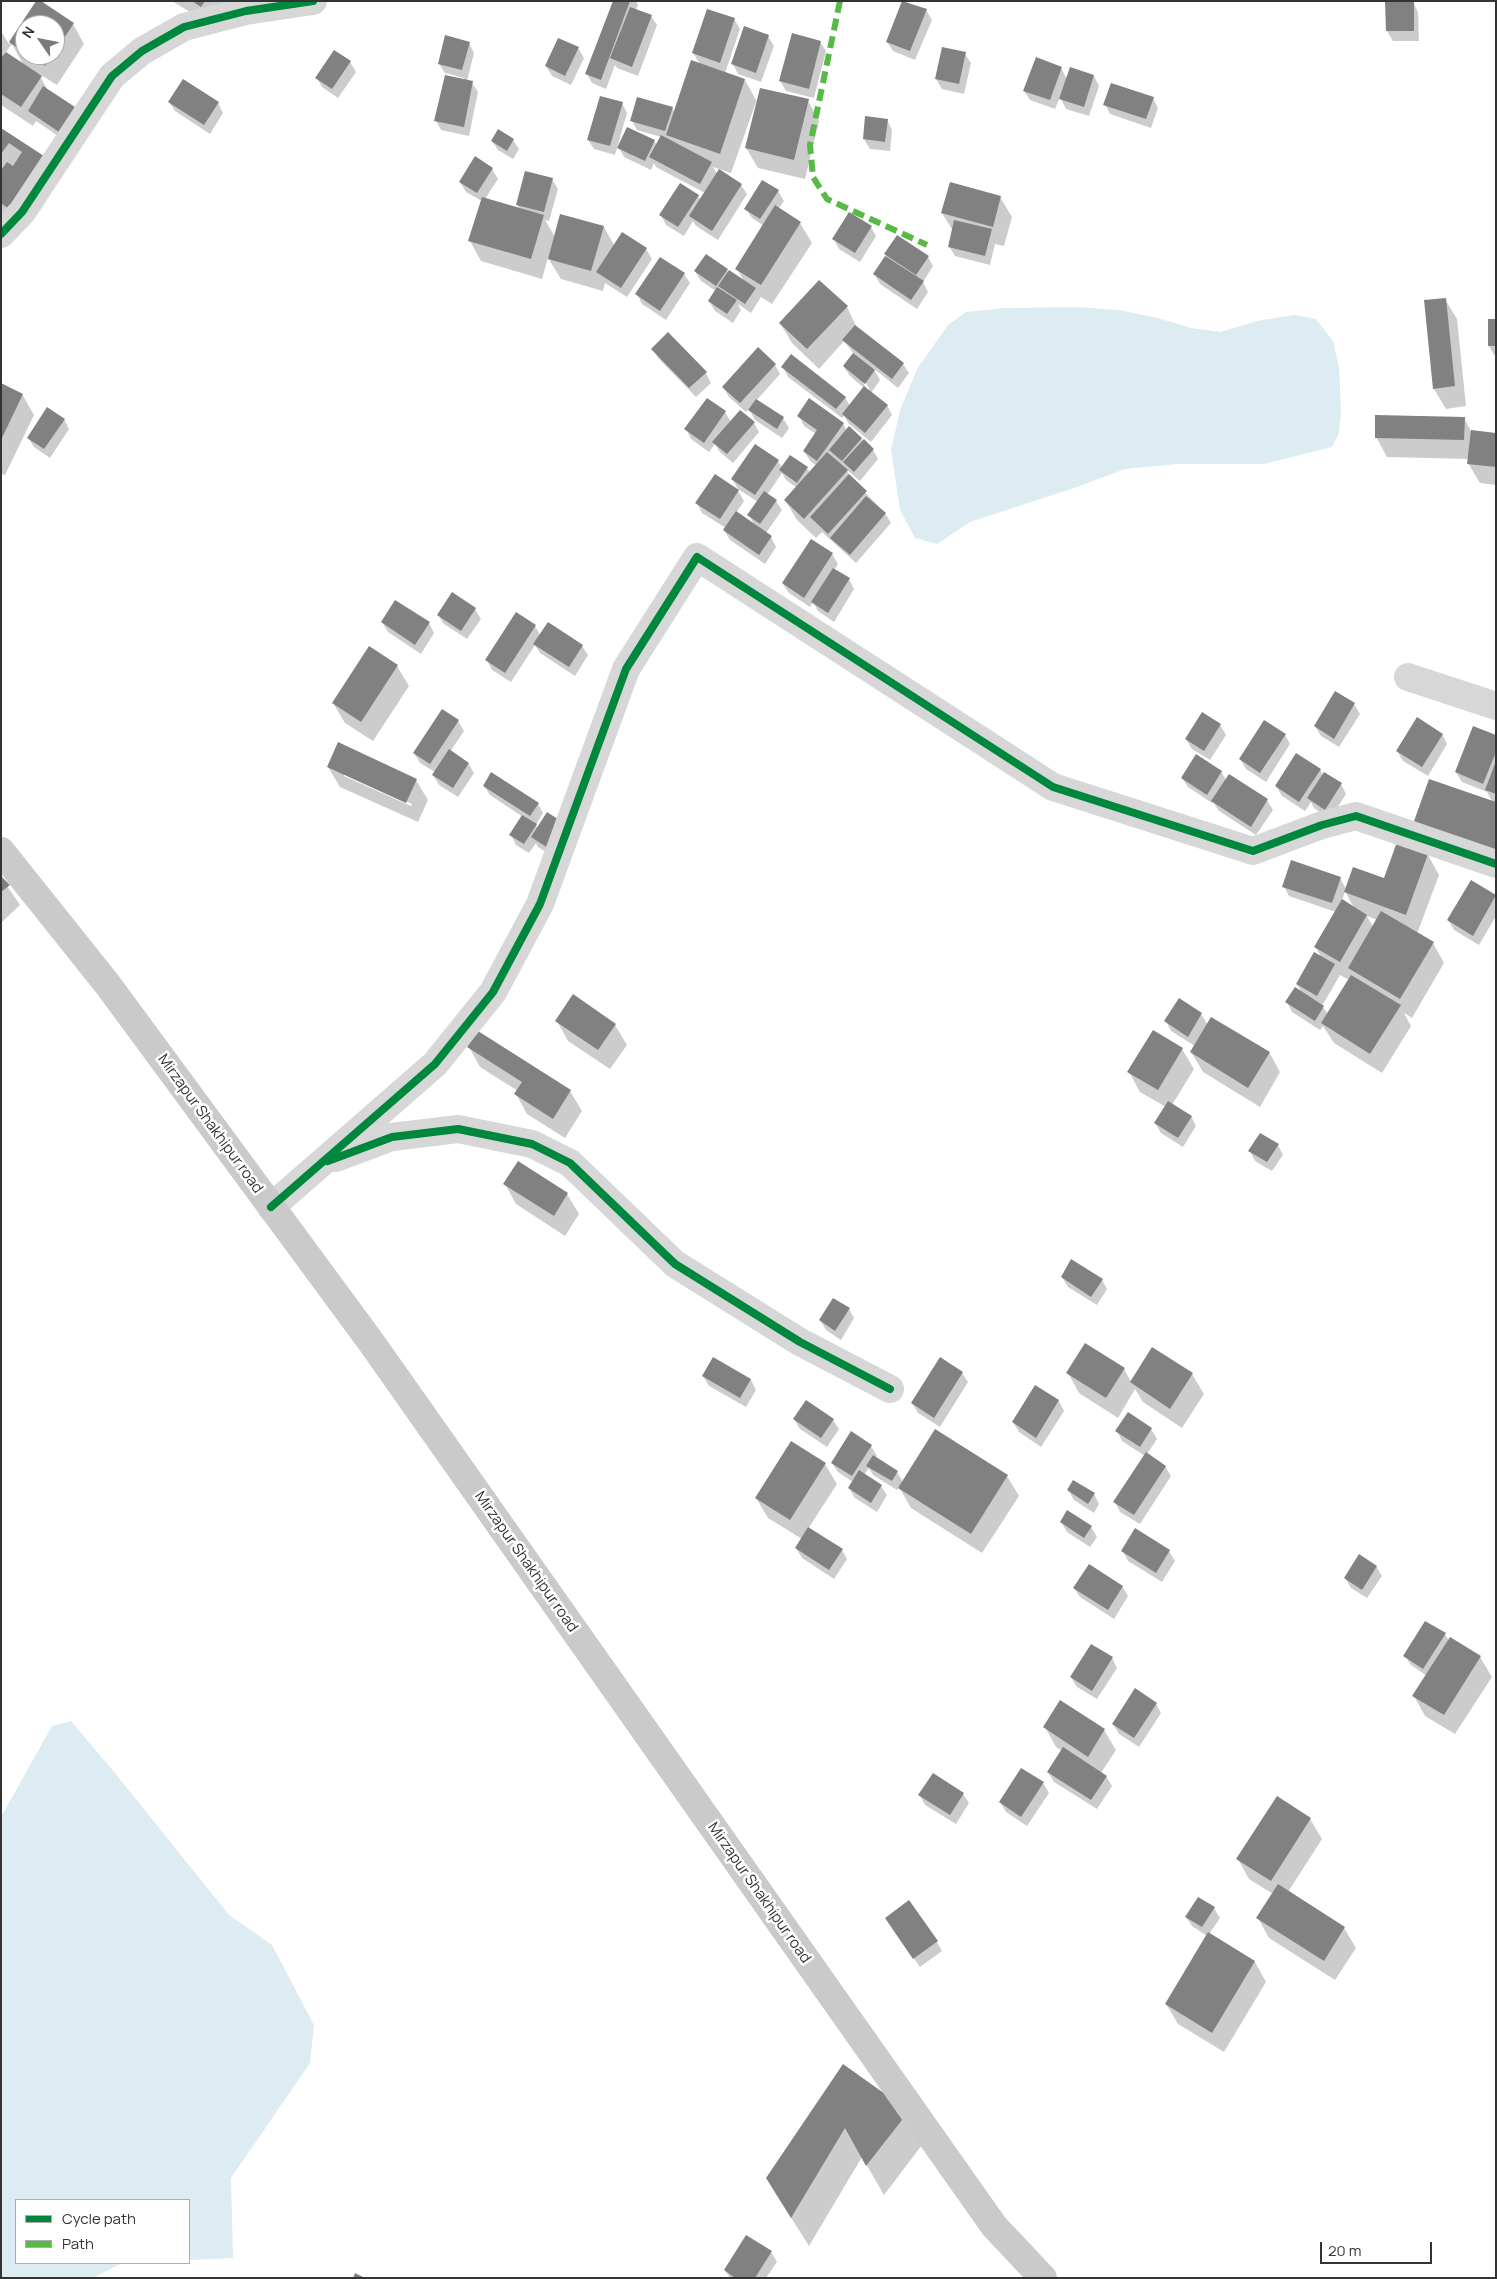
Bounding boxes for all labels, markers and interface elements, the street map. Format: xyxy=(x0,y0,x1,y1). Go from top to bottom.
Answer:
north arrow xyxy=(15,15,65,65)
text: N xyxy=(17,23,39,41)
street label: Mirzapur Shakhipur road xyxy=(154,1051,266,1197)
street label: Mirzapur Shakhipur road xyxy=(471,1488,581,1636)
street label: Mirzapur Shakhipur road xyxy=(704,1819,814,1967)
legend xyxy=(15,2199,190,2264)
text: Cycle path xyxy=(62,2208,136,2229)
scale bar xyxy=(1322,2232,1434,2264)
text: Path xyxy=(62,2233,94,2254)
text: 20 m xyxy=(1328,2240,1361,2261)

